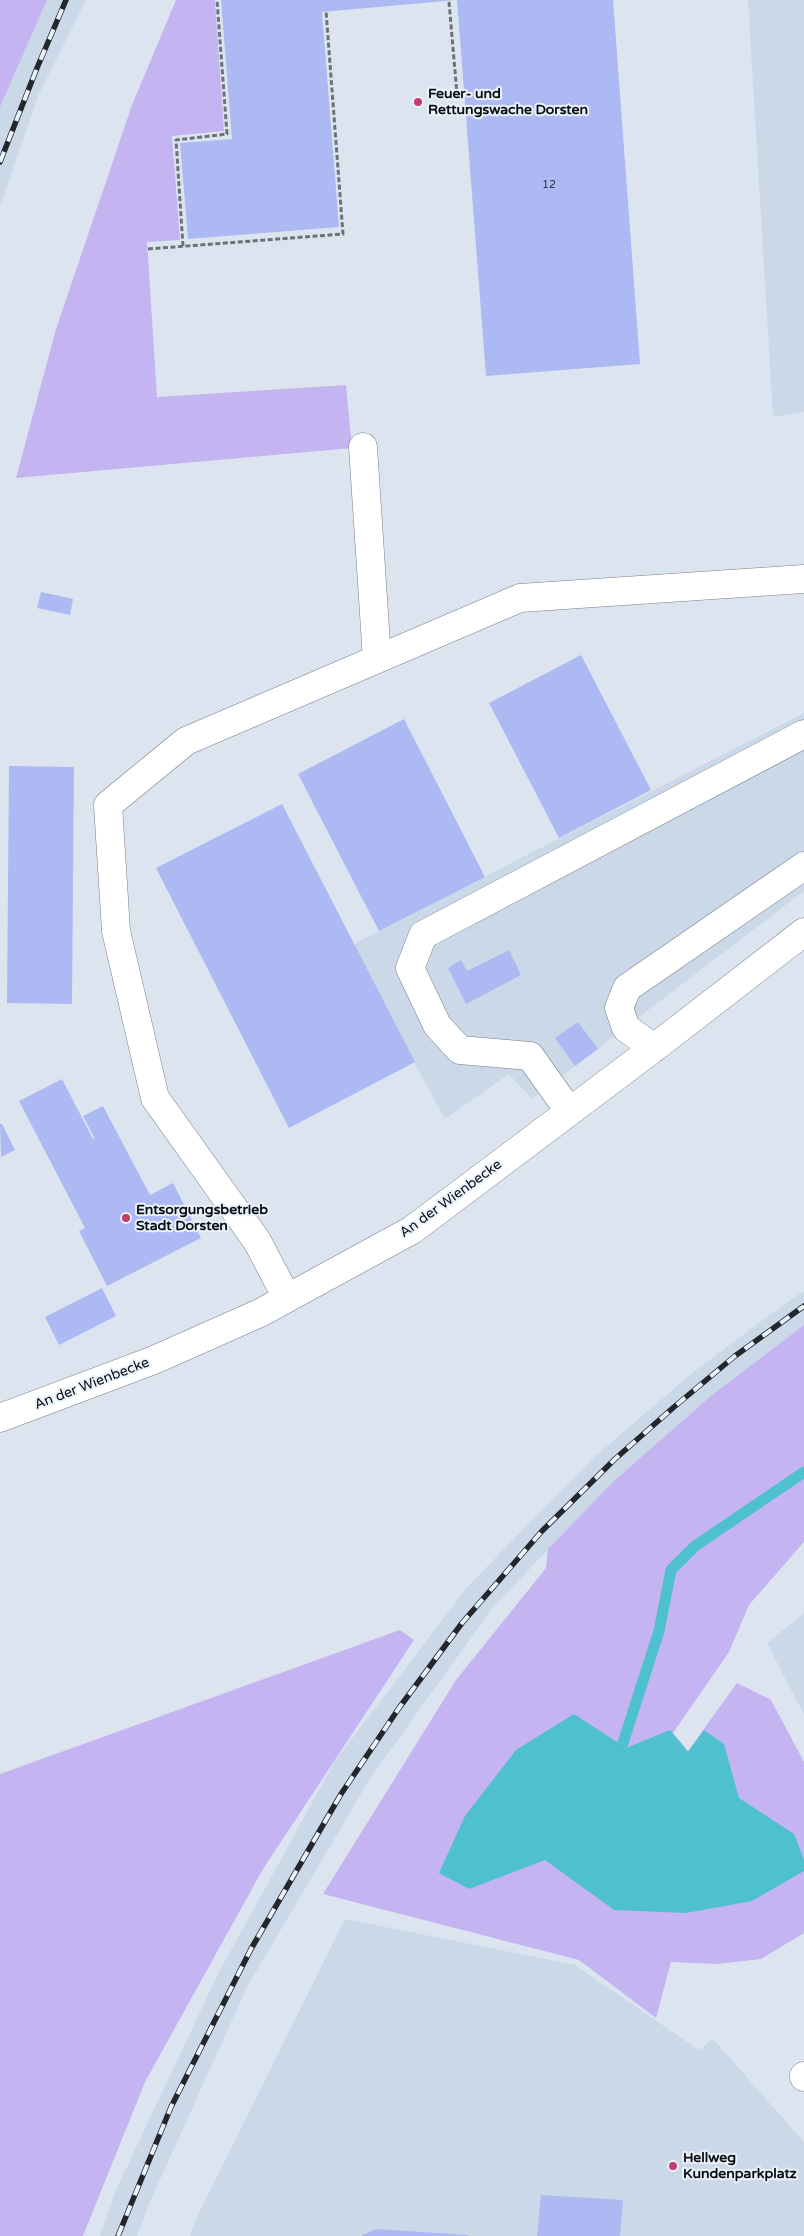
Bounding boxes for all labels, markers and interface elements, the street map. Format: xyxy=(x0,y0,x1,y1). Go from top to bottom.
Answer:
place label: Feuer- und Rettungswache Dorsten xyxy=(428,86,588,118)
marker: Feuer- und Rettungswache Dorsten xyxy=(412,96,424,108)
house number: 12 xyxy=(542,178,556,192)
street label: An der Wienbecke xyxy=(397,1156,505,1242)
place label: Entsorgungsbetrieb Stadt Dorsten xyxy=(136,1202,268,1234)
marker: Entsorgungsbetrieb Stadt Dorsten xyxy=(120,1212,132,1224)
street label: An der Wienbecke xyxy=(32,1354,152,1414)
place label: Hellweg Kundenparkplatz xyxy=(683,2150,797,2182)
marker: Hellweg Kundenparkplatz xyxy=(667,2160,679,2172)

